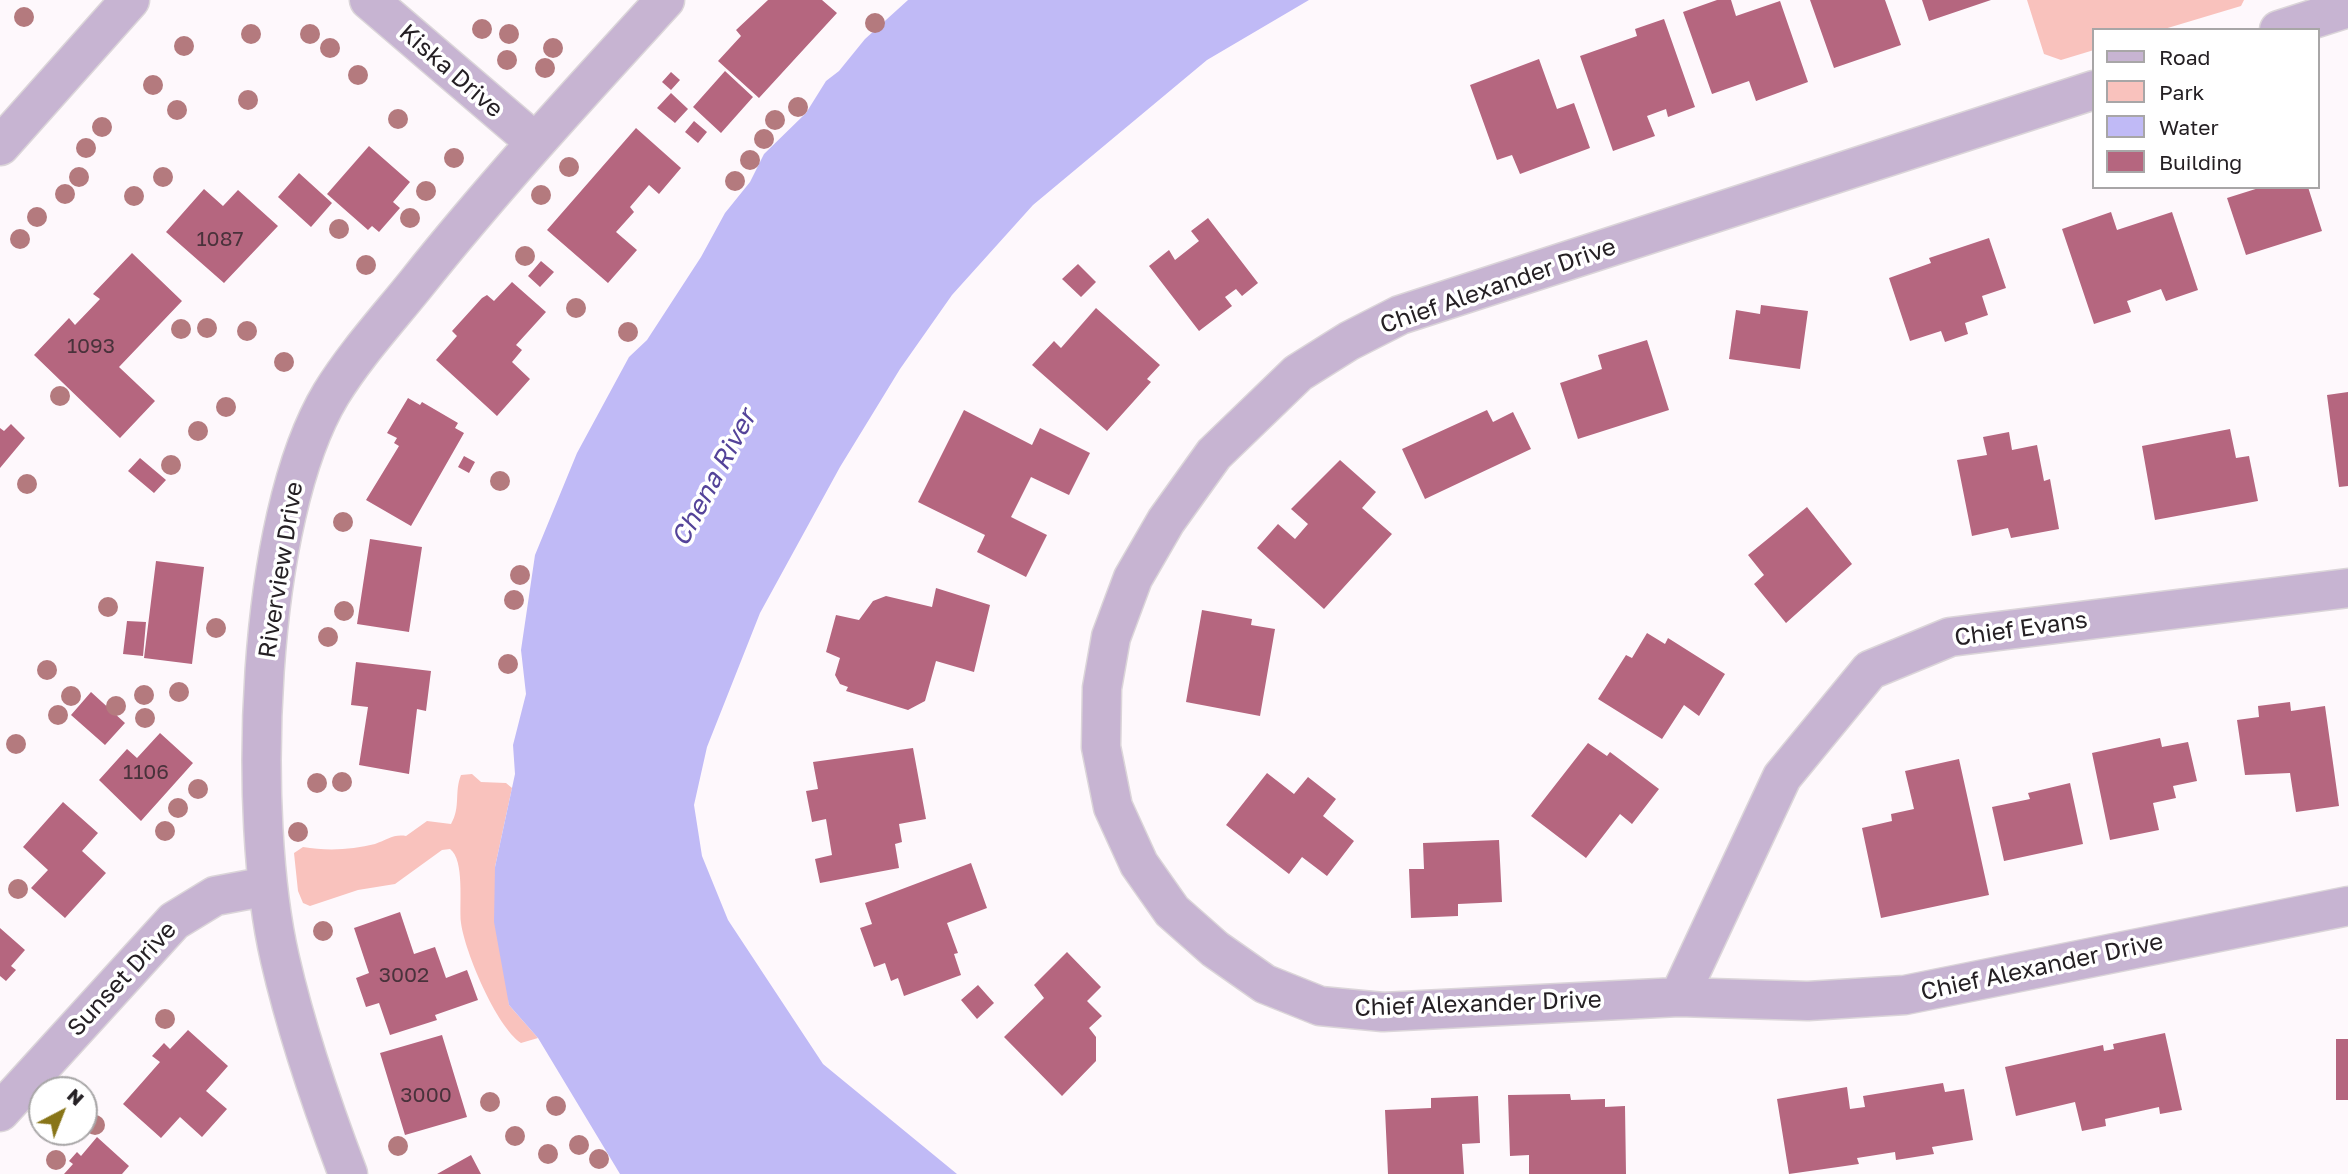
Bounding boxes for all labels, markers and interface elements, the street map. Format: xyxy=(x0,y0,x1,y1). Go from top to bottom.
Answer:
street label: Kiska Drive xyxy=(393,18,509,124)
legend xyxy=(2092,28,2320,189)
text: Road xyxy=(2159,44,2210,70)
text: Park xyxy=(2159,79,2204,105)
text: Water xyxy=(2159,114,2219,140)
text: Building xyxy=(2159,149,2242,175)
house number: 1087 xyxy=(196,226,244,252)
street label: Chief Alexander Drive xyxy=(1376,232,1620,340)
house number: 1093 xyxy=(67,333,115,359)
water label: Chena River xyxy=(665,405,763,551)
street label: Riverview Drive xyxy=(253,480,309,660)
street label: Chief Evans xyxy=(1953,605,2089,653)
house number: 1106 xyxy=(123,759,169,785)
street label: Sunset Drive xyxy=(62,916,182,1042)
street label: Chief Alexander Drive xyxy=(1918,927,2166,1007)
house number: 3002 xyxy=(379,962,429,988)
street label: Chief Alexander Drive xyxy=(1354,985,1602,1023)
north arrow xyxy=(28,1076,98,1146)
house number: 3000 xyxy=(400,1082,452,1108)
text: N xyxy=(63,1083,89,1110)

